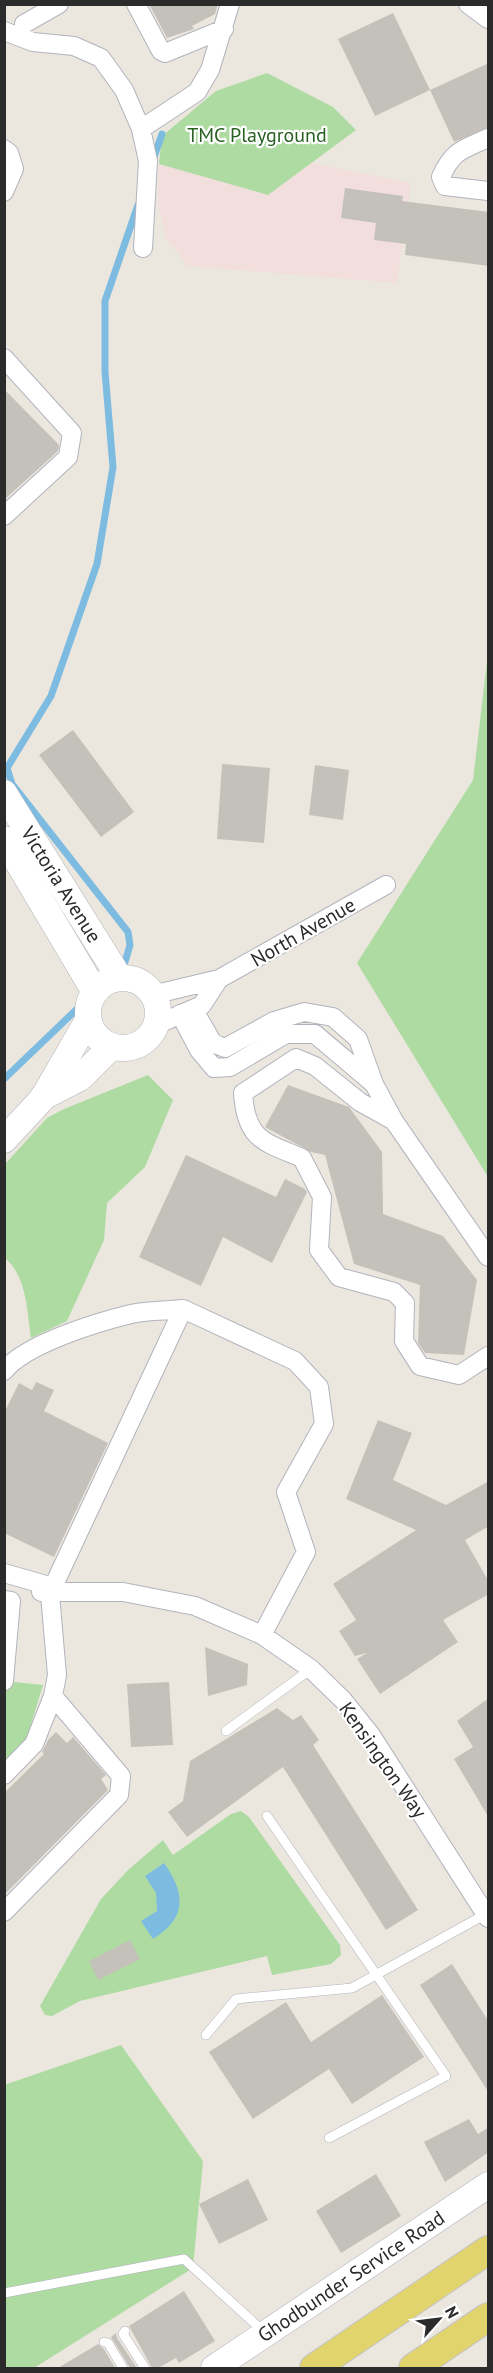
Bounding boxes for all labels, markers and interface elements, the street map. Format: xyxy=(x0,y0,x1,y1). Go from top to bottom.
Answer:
park label: TMC Playground xyxy=(187,122,327,148)
street label: Victoria Avenue xyxy=(15,821,107,948)
street label: North Avenue xyxy=(246,892,360,972)
street label: Kensington Way xyxy=(333,1697,433,1824)
street label: Ghodbunder Service Road xyxy=(253,2205,450,2348)
north arrow xyxy=(409,2289,469,2349)
text: N xyxy=(441,2303,464,2321)

